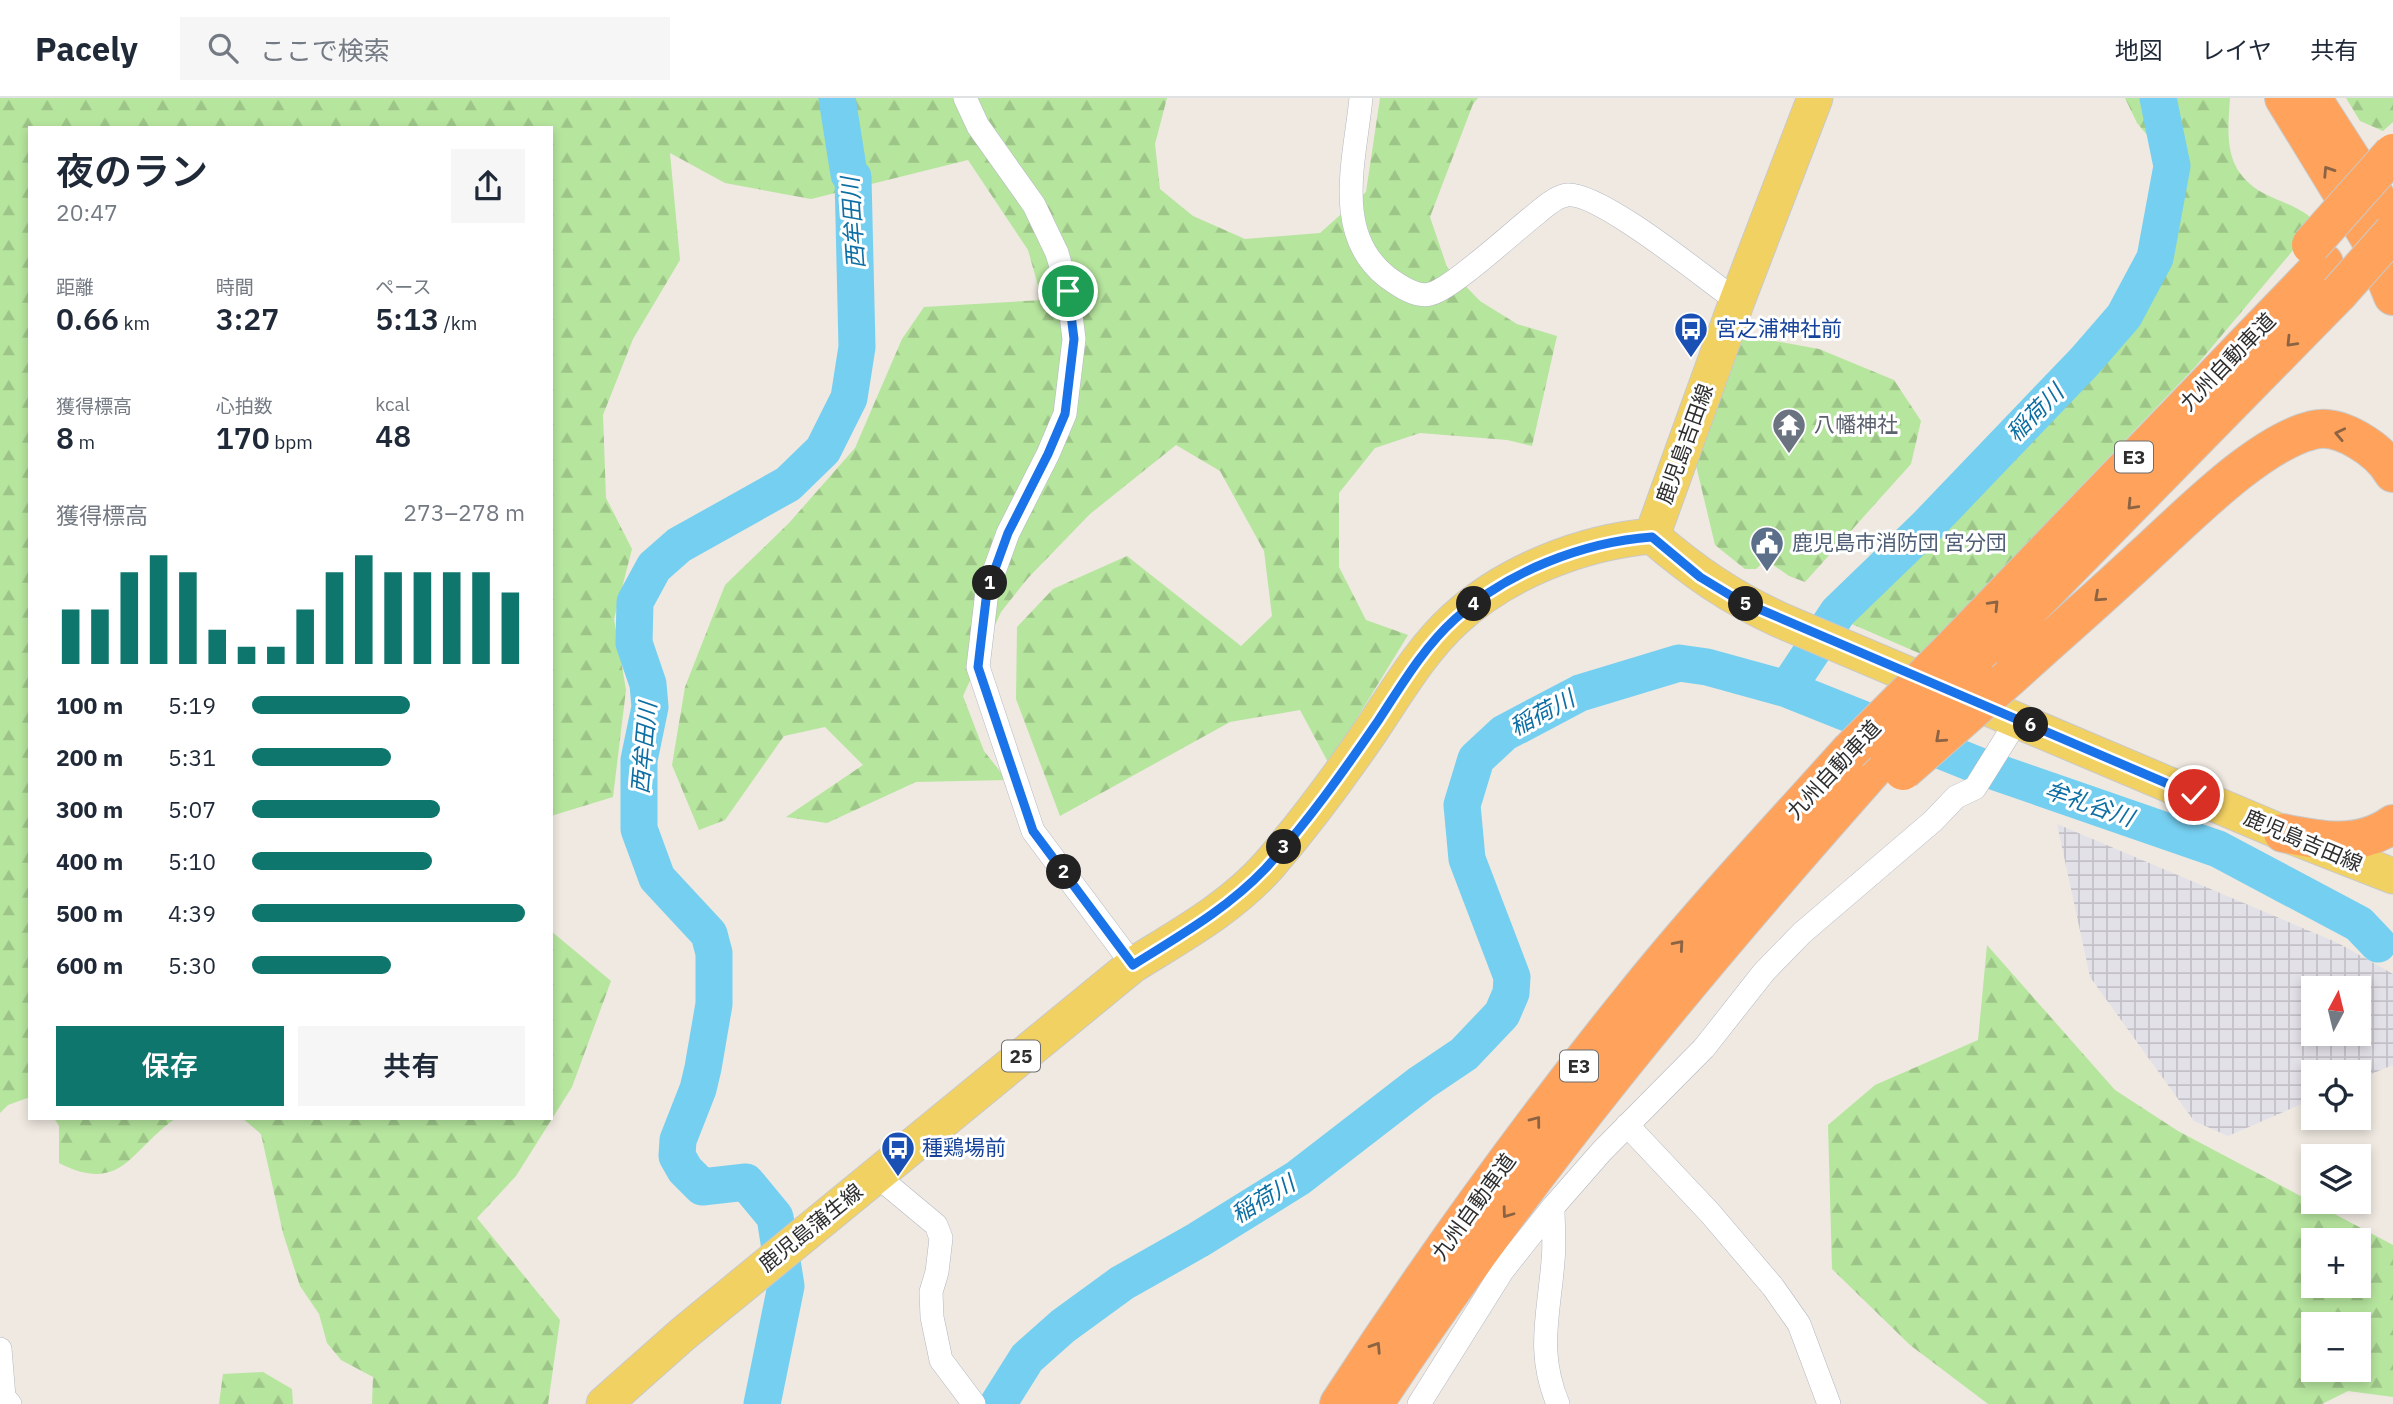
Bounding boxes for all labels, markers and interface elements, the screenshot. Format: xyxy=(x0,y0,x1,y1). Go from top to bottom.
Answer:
search box xyxy=(180,17,670,80)
text: Pacely xyxy=(35,27,138,70)
icon: search xyxy=(204,29,242,67)
text: ここで検索 xyxy=(260,33,390,67)
text: 地図 xyxy=(2115,34,2163,66)
text: レイヤ xyxy=(2201,34,2272,66)
text: 共有 xyxy=(2310,34,2358,66)
text: 夜のラン xyxy=(56,146,208,195)
button: share xyxy=(451,149,525,223)
one-way arrow xyxy=(2323,165,2336,178)
water label: 西牟田川 xyxy=(834,173,870,270)
text: 20:47 xyxy=(56,197,118,227)
pin xyxy=(1038,261,1098,321)
icon: arrive xyxy=(1049,272,1087,310)
text: 距離 xyxy=(56,275,94,299)
text: 時間 xyxy=(216,275,254,299)
text: ペース xyxy=(375,275,431,299)
text: 0.66 xyxy=(56,299,119,338)
text: 3:27 xyxy=(216,299,279,338)
text: 5:13 xyxy=(375,299,439,338)
street label: 九州自動車道 xyxy=(2173,306,2281,416)
bus stop icon: 宮之浦神社前 xyxy=(1672,310,1710,359)
text: km xyxy=(119,311,150,335)
text: /km xyxy=(439,311,477,335)
place label: 宮之浦神社前 xyxy=(1716,314,1842,342)
one-way arrow xyxy=(2287,334,2299,346)
water label: 稲荷川 xyxy=(1999,375,2071,447)
street label: 鹿児島吉田線 xyxy=(1649,380,1719,508)
text: kcal xyxy=(375,392,410,416)
text: 獲得標高 xyxy=(56,394,132,418)
text: 心拍数 xyxy=(216,394,273,418)
temple icon: 八幡神社 xyxy=(1770,406,1808,455)
place label: 八幡神社 xyxy=(1814,410,1898,438)
text: 48 xyxy=(375,416,411,455)
text: 8 xyxy=(56,418,74,457)
text: 170 xyxy=(216,418,270,457)
one-way arrow xyxy=(2334,428,2346,442)
text: m xyxy=(74,430,95,454)
text: bpm xyxy=(270,430,313,454)
road number: E3 xyxy=(2115,442,2153,472)
one-way arrow xyxy=(2127,496,2140,509)
text: 273–278 m xyxy=(403,497,525,527)
text: 獲得標高 xyxy=(56,500,148,530)
public building icon: 鹿児島市消防団 宮分団 xyxy=(1748,524,1786,573)
place label: 鹿児島市消防団 宮分団 xyxy=(1792,528,2007,556)
pin: 1 xyxy=(972,566,1007,601)
text: 1 xyxy=(984,570,995,594)
pin: 4 xyxy=(1456,587,1492,622)
pin: 5 xyxy=(1728,587,1764,622)
one-way arrow xyxy=(2094,589,2107,601)
text: 4 xyxy=(1468,591,1479,615)
text: 5 xyxy=(1740,591,1751,615)
one-way arrow xyxy=(1986,600,1998,613)
water label: 稲荷川 xyxy=(1504,681,1582,742)
text: 100 m xyxy=(56,690,123,720)
text: 5:19 xyxy=(168,690,216,720)
water label: 西牟田川 xyxy=(624,698,662,795)
pin: 6 xyxy=(2014,708,2048,742)
text: 6 xyxy=(2025,712,2036,736)
street label: 九州自動車道 xyxy=(1780,714,1886,825)
one-way arrow xyxy=(1935,730,1948,742)
text: 200 m xyxy=(56,742,123,772)
text: 5:31 xyxy=(168,742,216,772)
pin xyxy=(2164,765,2224,825)
water label: 牟礼谷川 xyxy=(2041,774,2141,833)
icon: check xyxy=(2175,776,2213,814)
text: 300 m xyxy=(56,794,123,824)
text: 5:07 xyxy=(168,794,216,824)
street label: 鹿児島吉田線 xyxy=(2240,803,2367,878)
pin: 3 xyxy=(1266,830,1302,864)
text: 3 xyxy=(1278,834,1289,858)
text: 400 m xyxy=(56,846,123,876)
text: 5:10 xyxy=(168,846,216,876)
pin: 2 xyxy=(1046,854,1082,890)
text: 2 xyxy=(1058,859,1069,883)
text: 500 m xyxy=(56,898,123,928)
text: 4:39 xyxy=(168,898,216,928)
one-way arrow xyxy=(1671,940,1683,953)
text: 600 m xyxy=(56,950,123,980)
text: 5:30 xyxy=(168,950,216,980)
north arrow xyxy=(2301,976,2371,1046)
map controls xyxy=(2301,976,2371,1382)
button: 保存 xyxy=(56,1026,284,1106)
button: 共有 xyxy=(298,1026,525,1106)
road number: 25 xyxy=(1002,1040,1040,1072)
road number: E3 xyxy=(1560,1050,1598,1082)
button: locate xyxy=(2301,1060,2371,1130)
one-way arrow xyxy=(1527,1117,1540,1129)
bus stop icon: 種鶏場前 xyxy=(879,1129,917,1178)
place label: 種鶏場前 xyxy=(922,1133,1006,1161)
button: layers xyxy=(2301,1144,2371,1214)
street label: 九州自動車道 xyxy=(1425,1147,1522,1266)
water label: 稲荷川 xyxy=(1225,1166,1302,1229)
street label: 鹿児島蒲生線 xyxy=(753,1177,868,1278)
one-way arrow xyxy=(1503,1205,1515,1218)
button: + xyxy=(2301,1228,2371,1298)
button: − xyxy=(2301,1312,2371,1382)
one-way arrow xyxy=(1368,1342,1380,1355)

